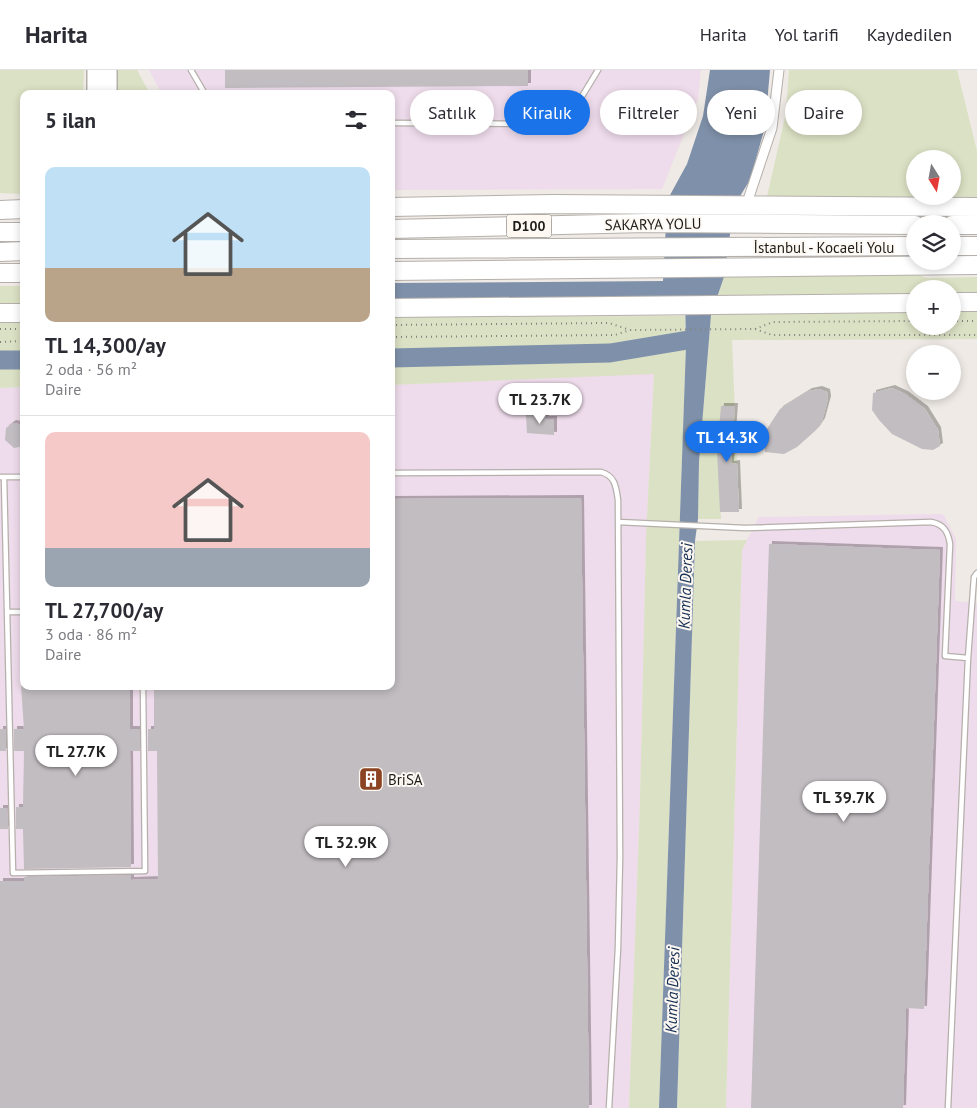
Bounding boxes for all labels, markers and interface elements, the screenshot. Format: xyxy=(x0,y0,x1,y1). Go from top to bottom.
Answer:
text: Harita xyxy=(25,19,88,50)
text: Harita xyxy=(700,23,747,46)
text: Yol tarifi xyxy=(775,23,839,46)
text: Kaydedilen xyxy=(867,23,952,46)
chip: Satılık xyxy=(410,90,494,135)
chip: Kiralık xyxy=(504,90,590,135)
chip: Filtreler xyxy=(600,90,697,135)
chip: Yeni xyxy=(707,90,775,135)
chip: Daire xyxy=(785,90,862,135)
icon: filters xyxy=(342,106,370,134)
text: 5 ilan xyxy=(45,107,96,134)
north arrow xyxy=(906,150,961,205)
map controls xyxy=(906,150,961,400)
icon: home xyxy=(163,199,253,289)
road number: D100 xyxy=(506,214,552,238)
street label: SAKARYA YOLU xyxy=(604,214,702,234)
button: layers xyxy=(906,215,961,270)
street label: İstanbul - Kocaeli Yolu xyxy=(754,238,894,257)
button: + xyxy=(906,280,961,335)
text: TL 14,300/ay xyxy=(45,332,166,359)
button: − xyxy=(906,345,961,400)
text: 2 oda · 56 m² xyxy=(45,359,137,379)
text: Daire xyxy=(45,379,81,399)
pin: TL 23.7K xyxy=(488,382,592,425)
text: TL 23.7K xyxy=(509,389,571,409)
pin: TL 14.3K xyxy=(675,420,779,463)
text: TL 14.3K xyxy=(696,427,758,447)
icon: home xyxy=(163,465,253,555)
water label: Kumla Deresi xyxy=(674,542,697,629)
text: TL 27,700/ay xyxy=(45,597,163,624)
text: 3 oda · 86 m² xyxy=(45,624,137,644)
text: Daire xyxy=(45,644,81,664)
pin: TL 27.7K xyxy=(24,734,128,777)
text: TL 27.7K xyxy=(46,741,106,761)
building icon: BriSA xyxy=(358,766,384,792)
place label: BriSA xyxy=(388,770,423,789)
pin: TL 39.7K xyxy=(792,780,896,823)
text: TL 39.7K xyxy=(813,787,875,807)
pin: TL 32.9K xyxy=(294,826,398,868)
text: TL 32.9K xyxy=(315,832,377,852)
water label: Kumla Deresi xyxy=(661,946,684,1033)

